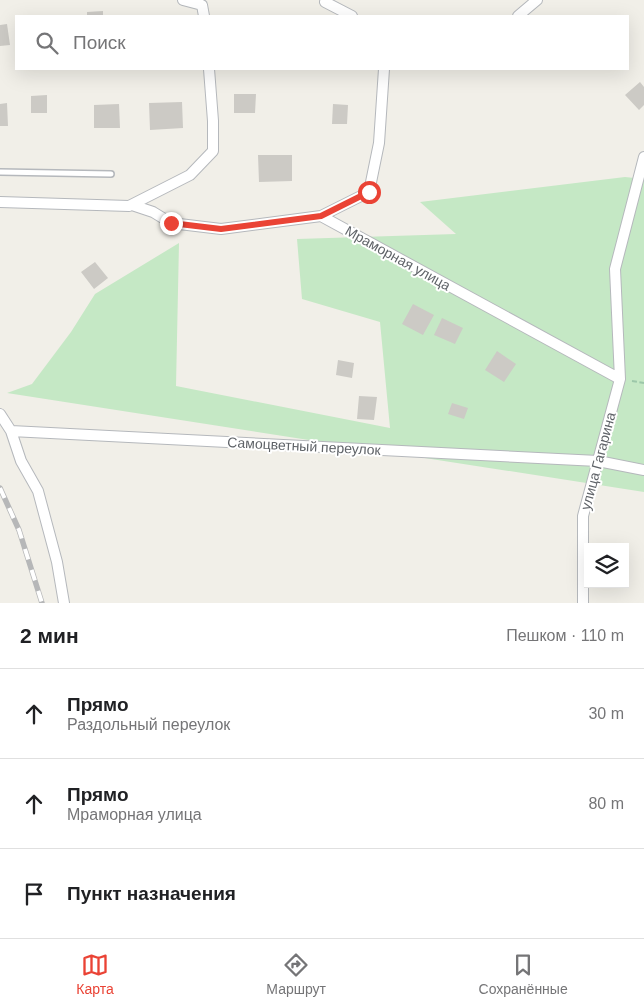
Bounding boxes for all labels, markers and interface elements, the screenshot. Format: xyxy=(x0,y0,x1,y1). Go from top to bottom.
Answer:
search box xyxy=(15,15,629,70)
icon: search xyxy=(33,29,61,57)
text: Поиск xyxy=(73,32,126,53)
route start xyxy=(358,181,381,204)
route end xyxy=(160,212,183,235)
street label: Мраморная улица xyxy=(343,222,454,294)
street label: улица Гагарина xyxy=(577,410,619,512)
street label: Самоцветный переулок xyxy=(227,434,382,458)
map controls xyxy=(584,543,629,588)
button: layers xyxy=(584,543,629,588)
text: 2 мин xyxy=(20,624,79,647)
text: Пешком · 110 m xyxy=(506,627,624,644)
text: Прямо xyxy=(67,694,129,715)
icon: ahead xyxy=(20,700,48,728)
text: 30 m xyxy=(588,705,624,722)
text: Раздольный переулок xyxy=(67,716,230,733)
text: Прямо xyxy=(67,784,129,805)
icon: ahead xyxy=(20,790,48,818)
text: 80 m xyxy=(588,795,624,812)
text: Мраморная улица xyxy=(67,806,202,823)
icon: arrive xyxy=(20,880,48,908)
text: Пункт назначения xyxy=(67,883,236,904)
tab: Карта xyxy=(76,951,114,997)
tab: Маршрут xyxy=(266,951,326,997)
tab: Сохранённые xyxy=(479,951,568,997)

